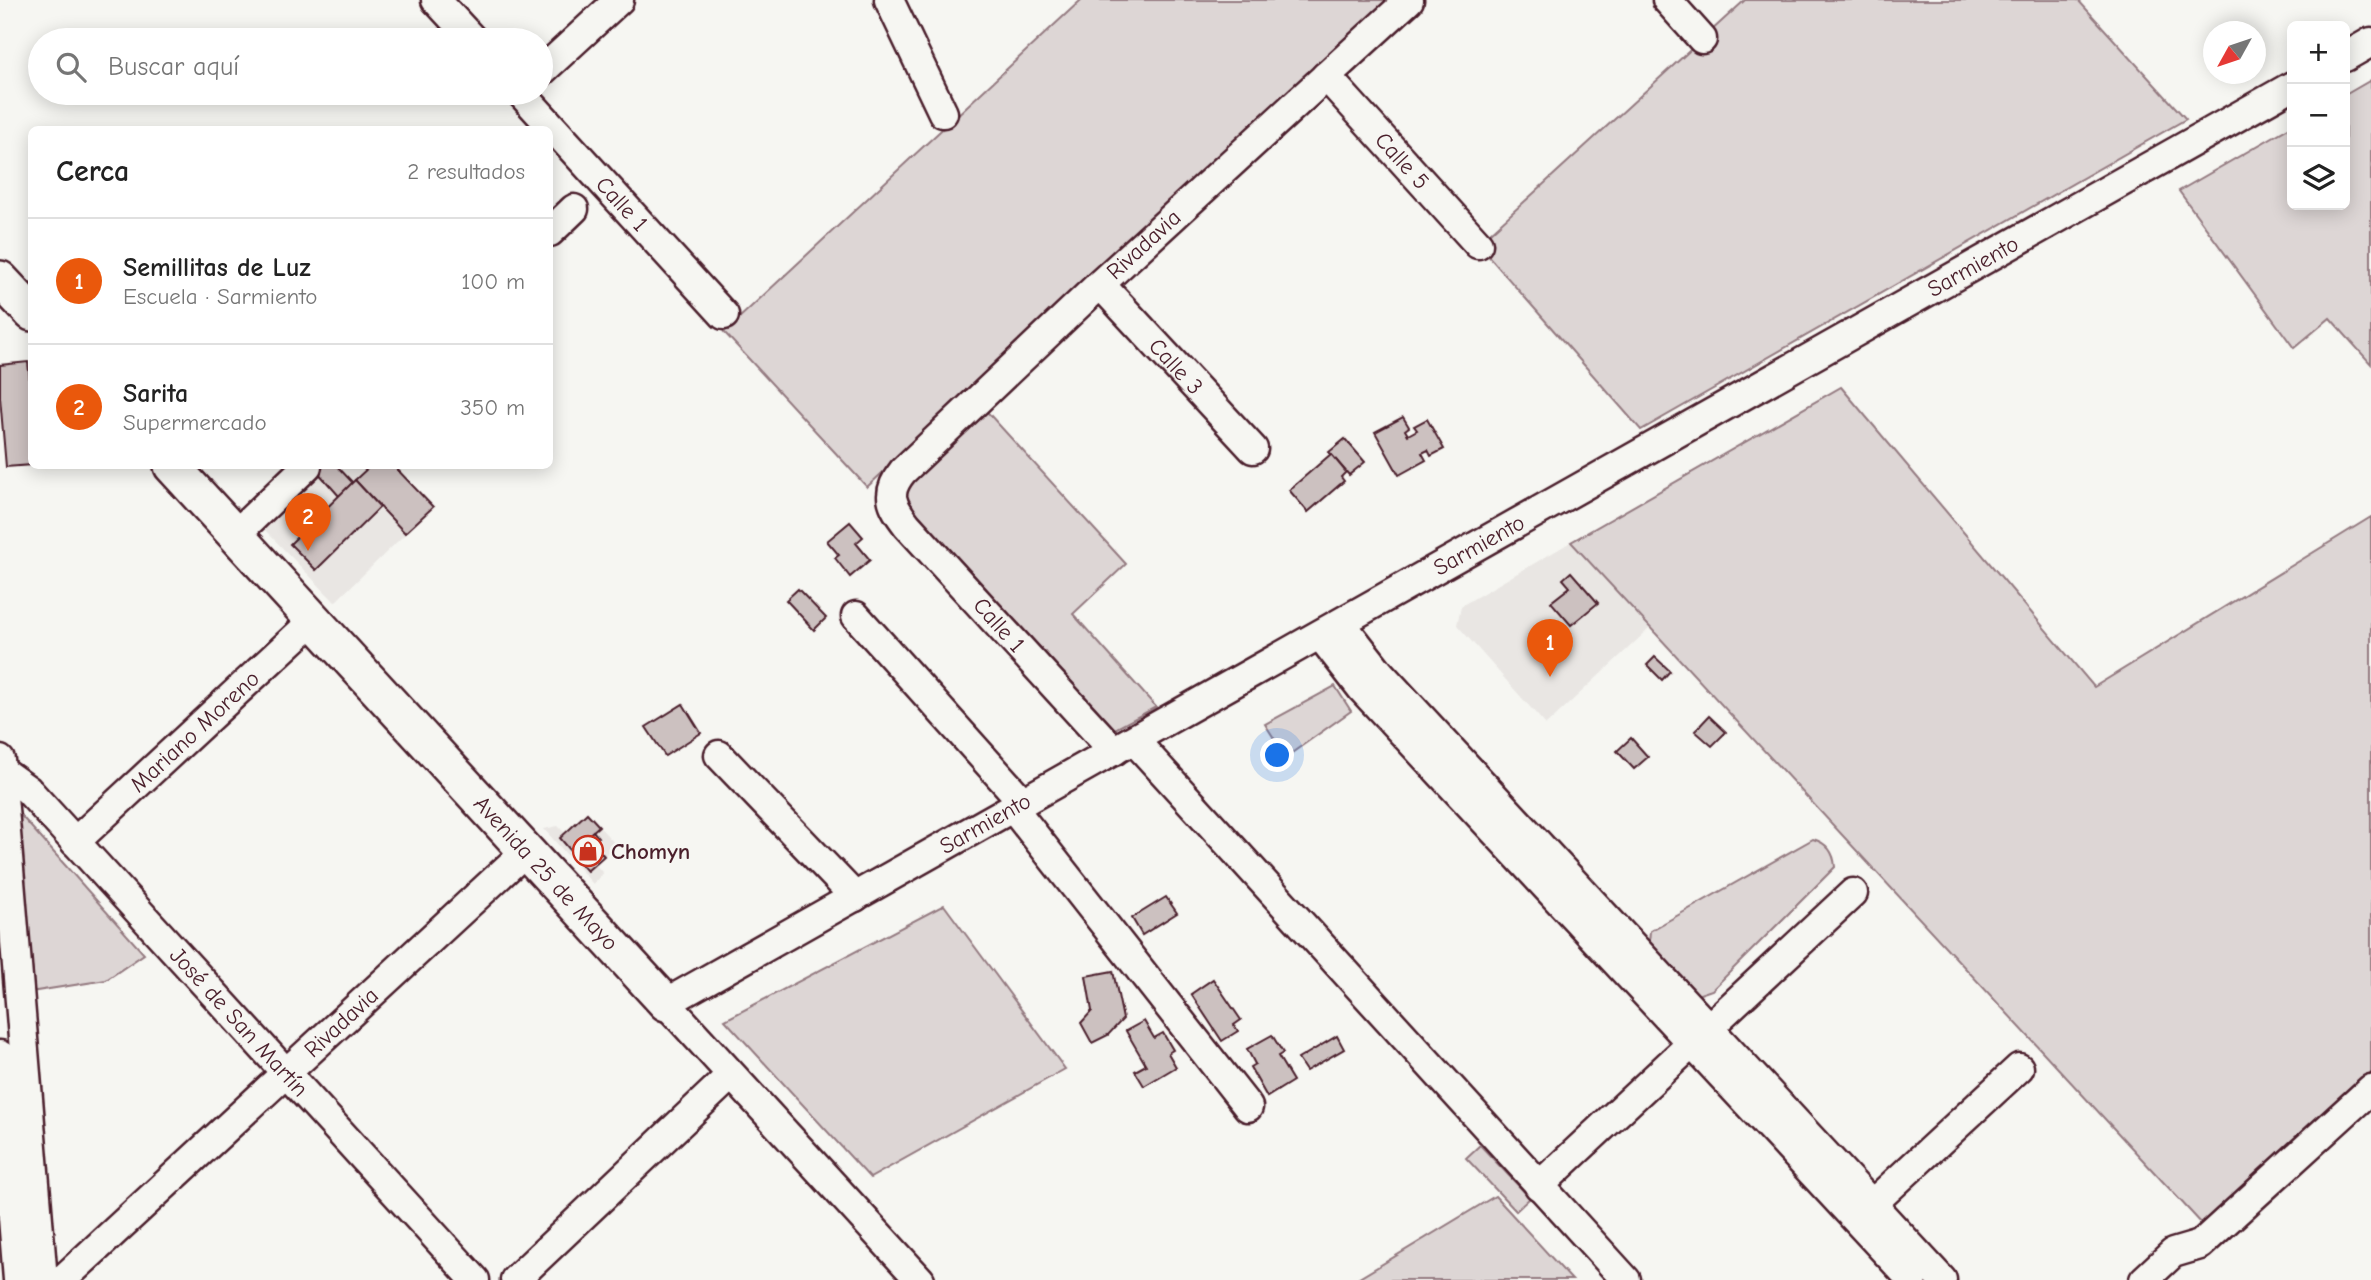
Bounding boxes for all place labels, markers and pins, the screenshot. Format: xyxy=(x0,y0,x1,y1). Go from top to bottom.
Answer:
pin: 2 xyxy=(285,493,331,551)
pin: 1 xyxy=(1527,619,1573,677)
shop icon: Chomyn xyxy=(571,834,605,868)
place label: Chomyn xyxy=(611,838,690,865)

